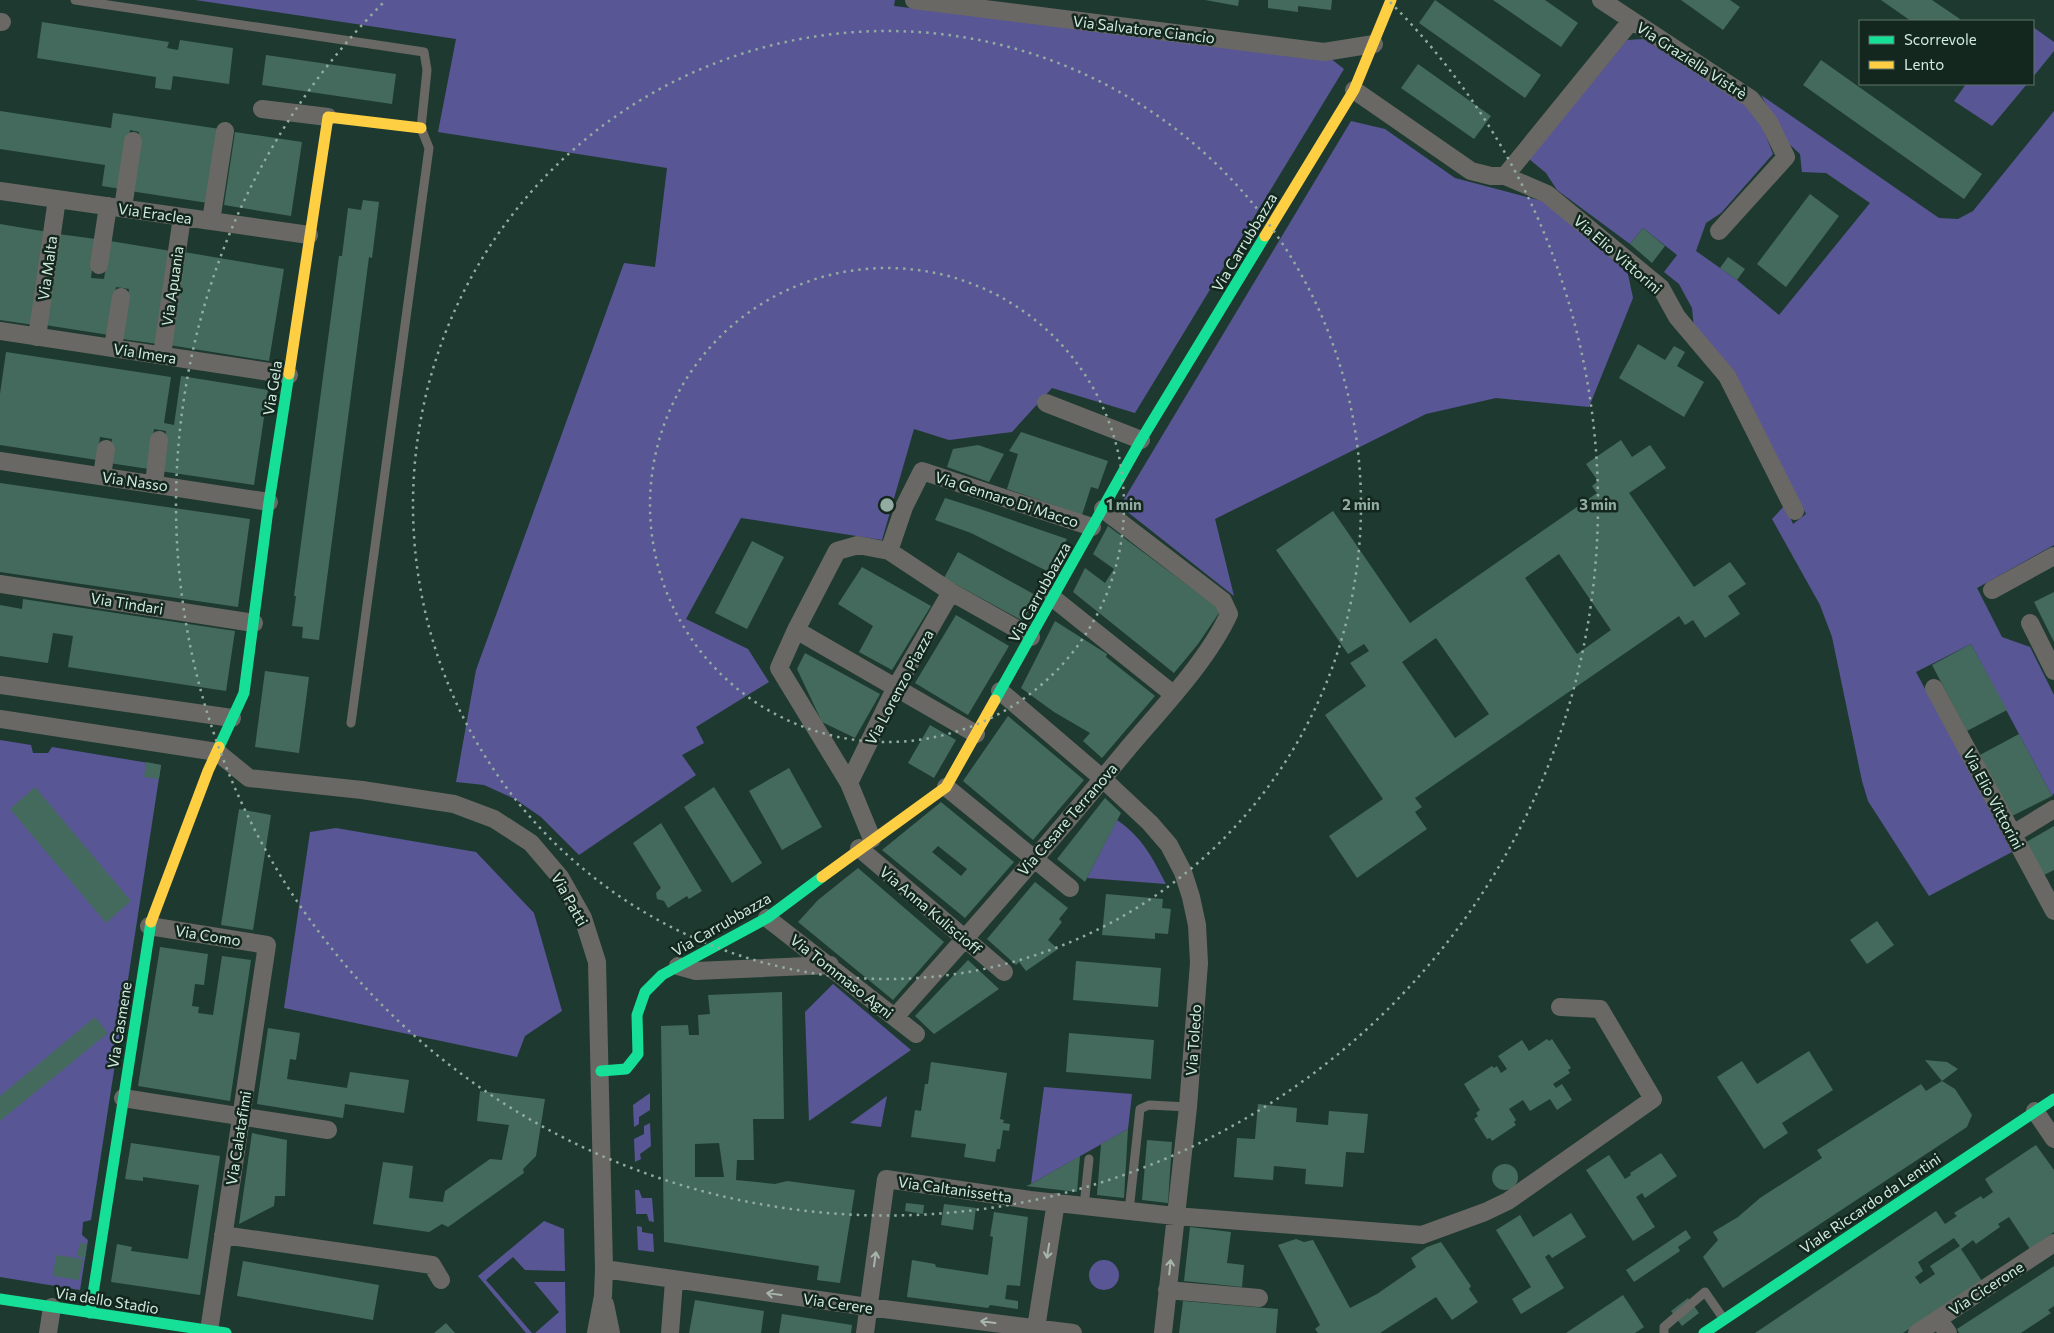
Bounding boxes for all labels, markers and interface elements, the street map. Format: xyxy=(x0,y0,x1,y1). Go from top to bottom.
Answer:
street label: Via Salvatore Ciancio xyxy=(1072,11,1216,47)
street label: Via Graziella Vistrè xyxy=(1633,18,1751,102)
legend xyxy=(1859,20,2034,85)
text: Scorrevole xyxy=(1904,30,1977,48)
text: Lento xyxy=(1904,55,1944,73)
street label: Via Carrubbazza xyxy=(1208,189,1280,295)
street label: Via Eraclea xyxy=(117,199,193,227)
street label: Via Elio Vittorini xyxy=(1570,211,1666,297)
street label: Via Malta xyxy=(34,235,60,301)
street label: Via Apuania xyxy=(157,245,187,327)
street label: Via Imera xyxy=(112,339,178,367)
street label: Via Gela xyxy=(259,359,285,417)
street label: Via Nasso xyxy=(101,467,169,495)
street label: Via Gennaro Di Macco xyxy=(933,467,1081,531)
text: 1 min xyxy=(1106,495,1142,513)
text: 2 min xyxy=(1342,495,1380,513)
text: 3 min xyxy=(1579,495,1617,513)
centre of rings xyxy=(878,496,896,514)
street label: Via Carrubbazza xyxy=(1004,539,1074,645)
street label: Via Tindari xyxy=(89,588,165,618)
street label: Via Lorenzo Piazza xyxy=(861,626,937,748)
street label: Via Elio Vittorini xyxy=(1960,746,2028,852)
street label: Via Cesare Terranova xyxy=(1013,759,1121,879)
street label: Via Anna Kuliscioff xyxy=(876,862,986,958)
street label: Via Patti xyxy=(548,869,592,929)
street label: Via Carrubbazza xyxy=(668,888,774,960)
street label: Via Como xyxy=(174,921,242,949)
street label: Via Tommaso Agni xyxy=(787,930,897,1022)
street label: Via Casmene xyxy=(103,980,135,1070)
street label: Via Toledo xyxy=(1182,1004,1204,1076)
street label: Via Calatafimi xyxy=(222,1089,254,1187)
street label: Viale Riccardo da Lentini xyxy=(1796,1149,1944,1257)
street label: Via Caltanissetta xyxy=(897,1172,1013,1206)
one-way arrow xyxy=(1043,1242,1053,1258)
one-way arrow xyxy=(870,1251,880,1267)
street label: Via Cicerone xyxy=(1945,1257,2027,1319)
one-way arrow xyxy=(1165,1259,1174,1275)
street label: Via dello Stadio xyxy=(54,1283,160,1317)
one-way arrow xyxy=(767,1289,783,1299)
street label: Via Cerere xyxy=(802,1289,874,1317)
one-way arrow xyxy=(980,1317,996,1327)

